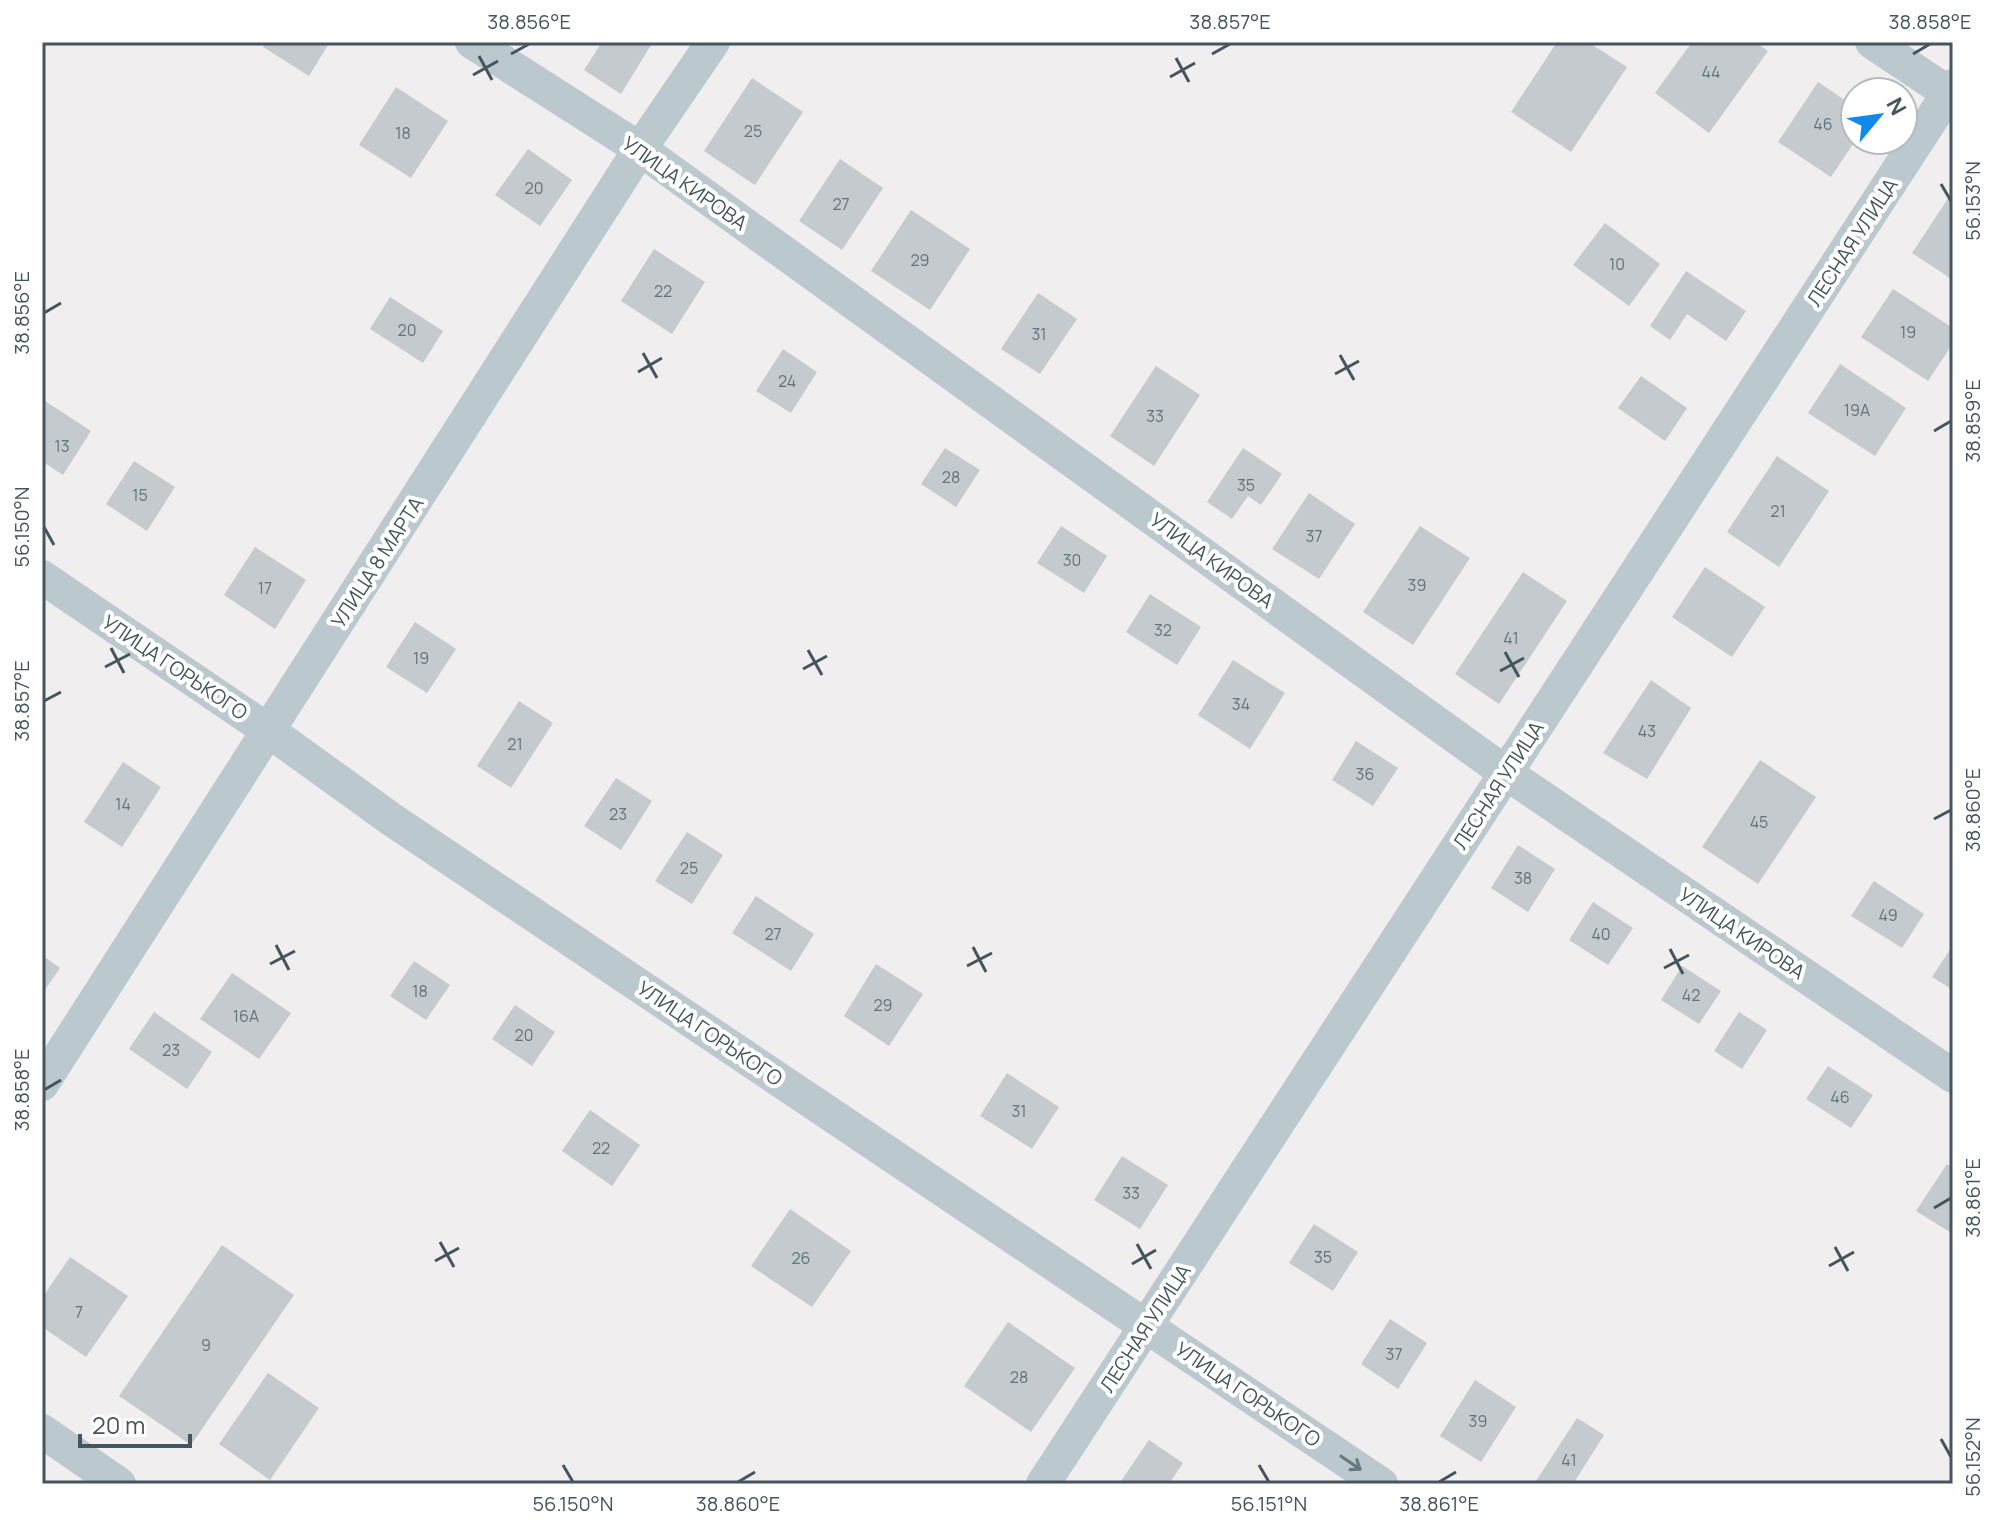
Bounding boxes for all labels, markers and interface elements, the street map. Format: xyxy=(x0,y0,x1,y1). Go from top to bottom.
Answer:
text: 38.856°E xyxy=(487,8,571,35)
text: 38.857°E xyxy=(1189,8,1271,35)
text: 38.858°E xyxy=(1889,8,1971,35)
house number: 44 xyxy=(1701,61,1721,83)
north arrow xyxy=(1839,76,1919,156)
text: N xyxy=(1880,92,1913,120)
house number: 46 xyxy=(1813,113,1833,135)
house number: 25 xyxy=(744,120,762,142)
house number: 18 xyxy=(395,122,411,144)
street label: УЛИЦА КИРОВА xyxy=(617,130,753,236)
text: 56.153°N xyxy=(1959,161,1986,241)
street label: ЛЕСНАЯ УЛИЦА xyxy=(1800,172,1904,311)
house number: 20 xyxy=(525,177,543,199)
house number: 27 xyxy=(832,193,850,215)
house number: 29 xyxy=(910,249,930,271)
house number: 10 xyxy=(1609,253,1625,275)
text: 38.856°E xyxy=(8,271,35,355)
house number: 22 xyxy=(654,280,672,302)
house number: 20 xyxy=(398,319,416,341)
house number: 19 xyxy=(1900,321,1916,343)
house number: 31 xyxy=(1031,323,1047,345)
house number: 24 xyxy=(778,370,796,392)
text: 38.859°E xyxy=(1959,379,1986,463)
house number: 19А xyxy=(1844,399,1870,421)
house number: 33 xyxy=(1146,405,1164,427)
house number: 13 xyxy=(54,435,70,457)
house number: 28 xyxy=(942,466,960,488)
house number: 35 xyxy=(1237,474,1255,496)
house number: 15 xyxy=(132,484,148,506)
text: 56.150°N xyxy=(8,487,35,567)
street label: УЛИЦА 8 МАРТА xyxy=(325,491,430,633)
house number: 21 xyxy=(1770,500,1786,522)
street label: УЛИЦА КИРОВА xyxy=(1145,506,1280,614)
house number: 37 xyxy=(1306,525,1322,547)
house number: 30 xyxy=(1063,549,1081,571)
house number: 39 xyxy=(1408,574,1426,596)
house number: 17 xyxy=(258,577,272,599)
street label: УЛИЦА ГОРЬКОГО xyxy=(97,608,253,726)
house number: 32 xyxy=(1154,619,1172,641)
house number: 41 xyxy=(1503,627,1519,649)
house number: 19 xyxy=(413,647,429,669)
text: 38.857°E xyxy=(8,660,35,742)
house number: 34 xyxy=(1232,693,1250,715)
street label: ЛЕСНАЯ УЛИЦА xyxy=(1446,715,1550,854)
house number: 43 xyxy=(1638,720,1656,742)
house number: 21 xyxy=(507,733,523,755)
house number: 36 xyxy=(1356,763,1374,785)
text: 38.860°E xyxy=(1959,768,1986,852)
house number: 14 xyxy=(115,793,131,815)
house number: 23 xyxy=(609,803,627,825)
house number: 45 xyxy=(1750,811,1768,833)
house number: 25 xyxy=(680,857,698,879)
house number: 38 xyxy=(1514,867,1532,889)
street label: УЛИЦА КИРОВА xyxy=(1674,881,1811,985)
house number: 49 xyxy=(1878,904,1898,926)
house number: 27 xyxy=(764,923,782,945)
house number: 40 xyxy=(1591,923,1611,945)
street label: УЛИЦА ГОРЬКОГО xyxy=(632,974,788,1092)
house number: 18 xyxy=(412,980,428,1002)
house number: 42 xyxy=(1682,984,1700,1006)
house number: 29 xyxy=(873,994,893,1016)
house number: 16А xyxy=(233,1005,259,1027)
house number: 20 xyxy=(515,1024,533,1046)
house number: 23 xyxy=(162,1039,180,1061)
text: 38.858°E xyxy=(8,1049,35,1131)
house number: 46 xyxy=(1830,1086,1850,1108)
house number: 31 xyxy=(1011,1100,1027,1122)
house number: 22 xyxy=(592,1137,610,1159)
text: 38.861°E xyxy=(1959,1158,1986,1238)
house number: 33 xyxy=(1122,1182,1140,1204)
house number: 35 xyxy=(1314,1246,1332,1268)
house number: 26 xyxy=(791,1247,811,1269)
street label: ЛЕСНАЯ УЛИЦА xyxy=(1093,1258,1197,1397)
house number: 7 xyxy=(75,1301,83,1323)
house number: 9 xyxy=(201,1334,211,1356)
street label: УЛИЦА ГОРЬКОГО xyxy=(1170,1335,1326,1453)
house number: 37 xyxy=(1386,1343,1402,1365)
house number: 28 xyxy=(1010,1366,1028,1388)
scale bar xyxy=(80,1398,190,1448)
text: 20 m xyxy=(92,1408,145,1441)
house number: 39 xyxy=(1469,1410,1487,1432)
text: 56.152°N xyxy=(1959,1417,1986,1497)
house number: 41 xyxy=(1561,1449,1577,1471)
one-way arrow xyxy=(1339,1455,1361,1472)
text: 56.150°N xyxy=(533,1490,613,1517)
text: 38.860°E xyxy=(696,1490,780,1517)
text: 56.151°N xyxy=(1231,1490,1307,1517)
text: 38.861°E xyxy=(1399,1490,1479,1517)

